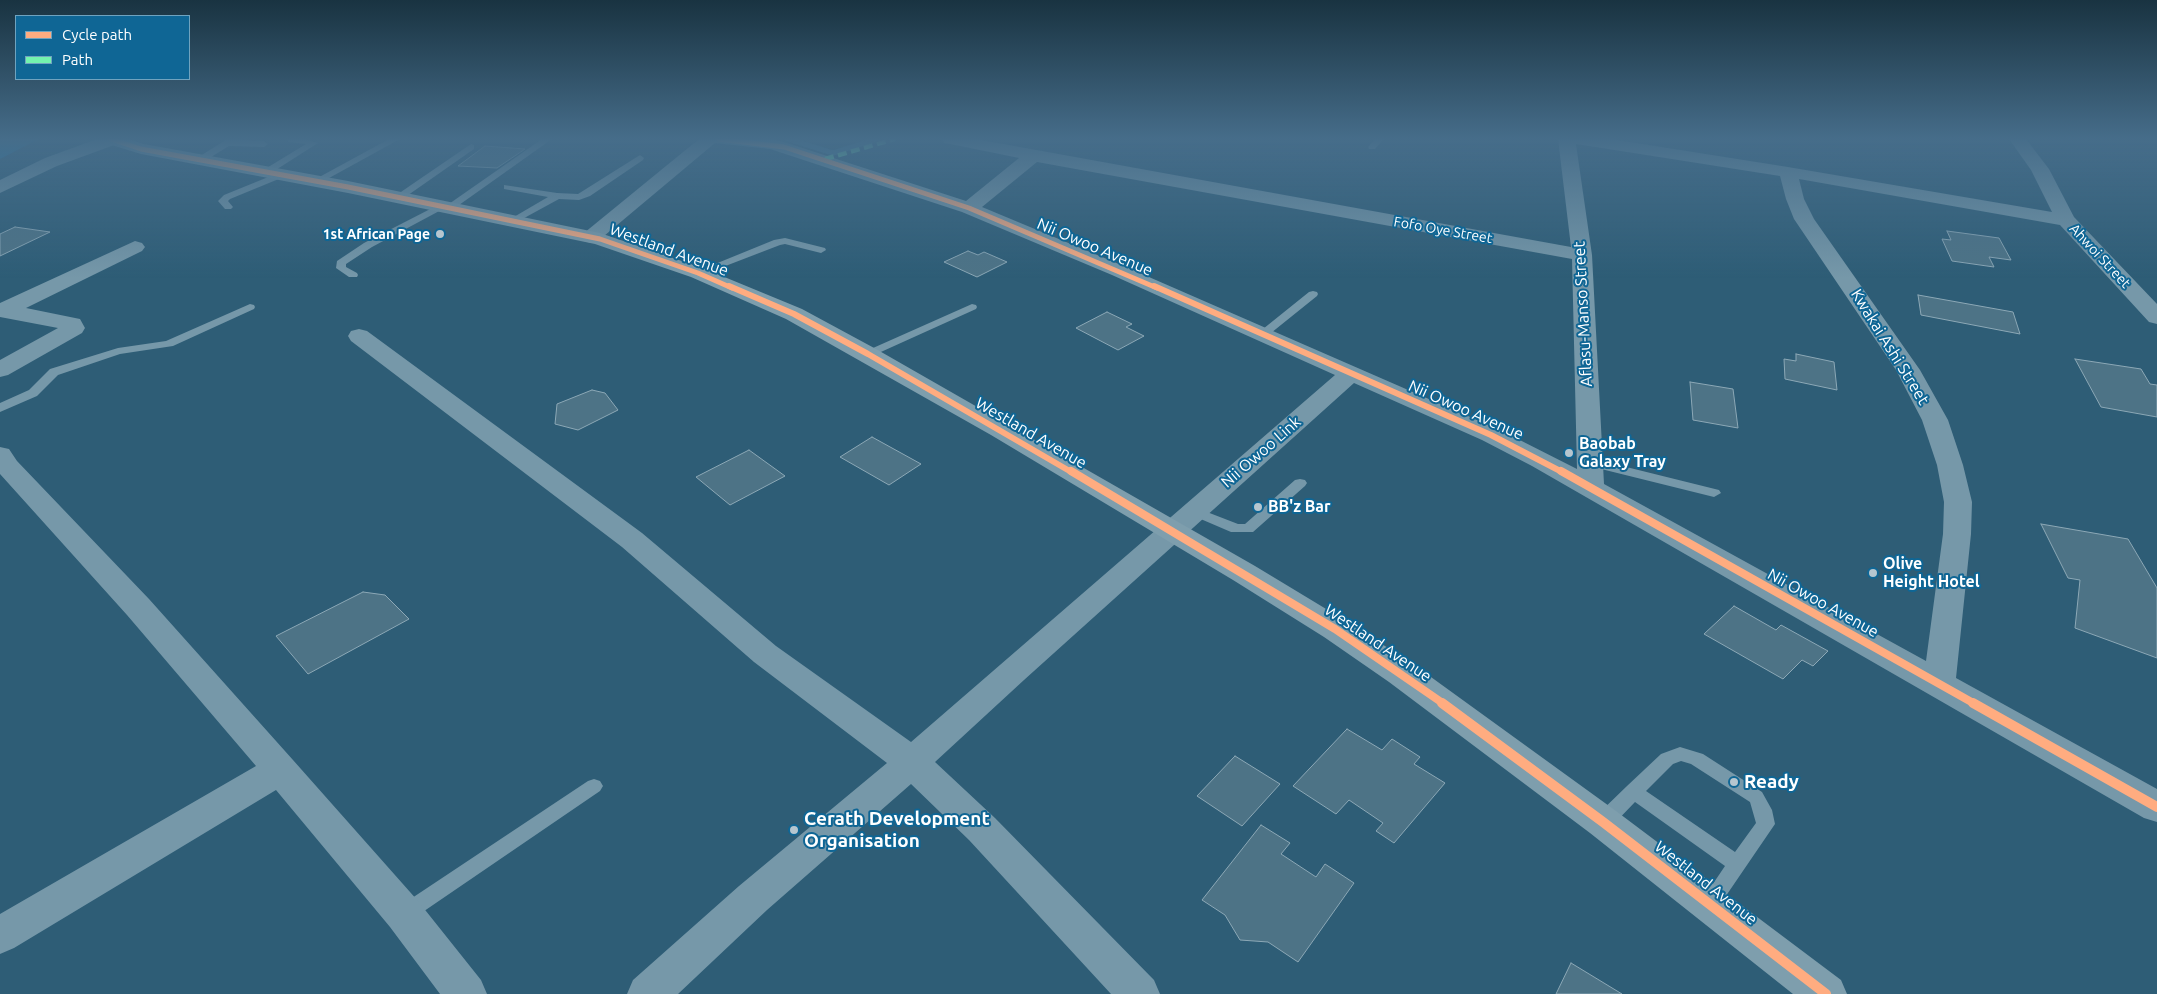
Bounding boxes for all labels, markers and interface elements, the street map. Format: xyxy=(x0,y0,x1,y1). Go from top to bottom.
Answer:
legend xyxy=(15,15,190,80)
text: Cycle path xyxy=(62,26,132,43)
text: Path xyxy=(62,51,93,68)
street label: Fofo Oye Street xyxy=(1392,213,1494,247)
street label: Nii Owoo Avenue xyxy=(1034,214,1156,280)
street label: Westland Avenue xyxy=(607,220,731,280)
street label: Ahwoi Street xyxy=(2066,220,2134,292)
place label: 1st African Page xyxy=(323,226,430,242)
marker: 1st African Page xyxy=(434,228,446,240)
street label: Aflasu-Manso Street xyxy=(1570,241,1596,387)
street label: Kwakai Ashi Street xyxy=(1847,286,1933,408)
street label: Nii Owoo Avenue xyxy=(1405,376,1527,444)
street label: Westland Avenue xyxy=(972,393,1090,473)
street label: Nii Owoo Link xyxy=(1217,412,1305,492)
place label: Baobab Galaxy Tray xyxy=(1579,434,1666,472)
marker: Baobab Galaxy Tray xyxy=(1563,447,1575,459)
place label: BB'z Bar xyxy=(1268,497,1331,517)
marker: BB'z Bar xyxy=(1252,501,1264,513)
place label: Olive Height Hotel xyxy=(1883,554,1980,592)
street label: Nii Owoo Avenue xyxy=(1764,565,1882,641)
marker: Olive Height Hotel xyxy=(1867,567,1879,579)
street label: Westland Avenue xyxy=(1321,600,1435,686)
place label: Ready xyxy=(1744,771,1799,793)
marker: Ready xyxy=(1728,776,1740,788)
place label: Cerath Development Organisation xyxy=(804,808,990,852)
marker: Cerath Development Organisation xyxy=(788,824,800,836)
street label: Westland Avenue xyxy=(1651,837,1761,929)

